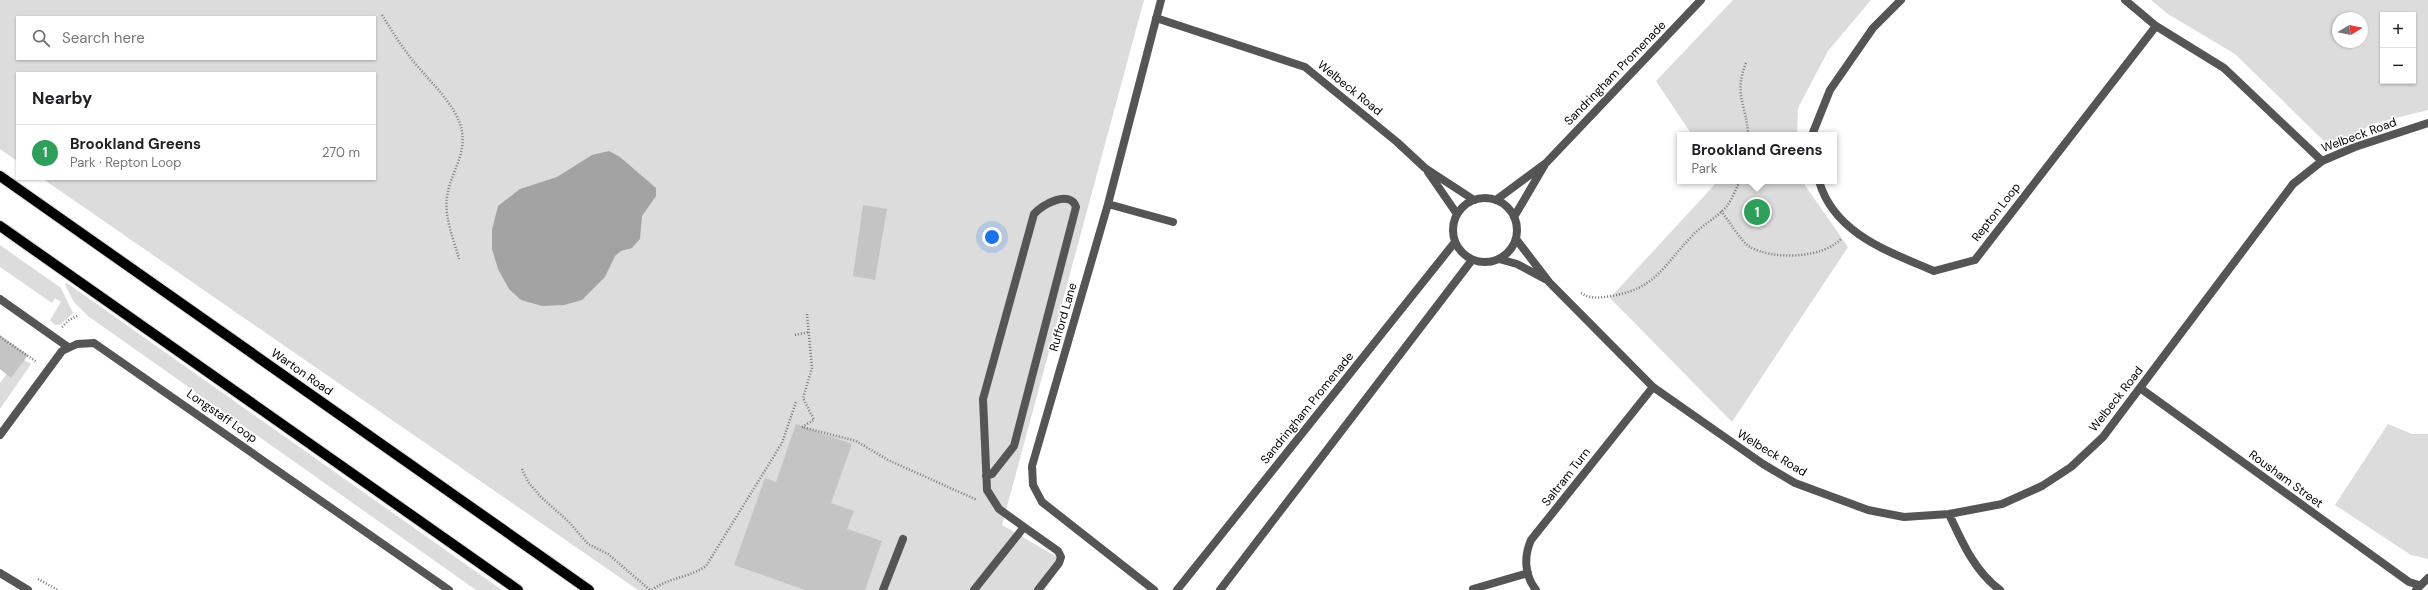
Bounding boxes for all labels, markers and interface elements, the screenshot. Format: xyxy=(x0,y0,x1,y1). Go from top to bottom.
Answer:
north arrow xyxy=(2332,12,2368,48)
map controls xyxy=(2380,12,2416,84)
button: + xyxy=(2380,12,2416,48)
search box xyxy=(16,16,376,60)
street label: Sandringham Promenade xyxy=(1561,17,1669,129)
icon: search xyxy=(30,27,52,49)
text: Search here xyxy=(62,28,145,48)
button: − xyxy=(2380,48,2416,84)
street label: Welbeck Road xyxy=(1314,57,1386,119)
text: Nearby xyxy=(32,87,92,109)
street label: Welbeck Road xyxy=(2319,114,2399,156)
popup xyxy=(1677,132,1837,184)
text: Brookland Greens xyxy=(70,134,201,154)
text: Brookland Greens xyxy=(1692,140,1822,160)
text: 1 xyxy=(43,144,47,161)
text: 270 m xyxy=(322,144,360,161)
text: Park · Repton Loop xyxy=(70,154,181,171)
text: Park xyxy=(1692,160,1717,177)
street label: Repton Loop xyxy=(1968,179,2024,245)
pin: 1 xyxy=(1744,197,1770,227)
your location xyxy=(982,227,1002,247)
street label: Rufford Lane xyxy=(1046,281,1080,353)
street label: Warton Road xyxy=(268,345,336,399)
street label: Sandringham Promenade xyxy=(1257,349,1357,467)
street label: Welbeck Road xyxy=(2085,363,2147,435)
street label: Longstaff Loop xyxy=(183,386,261,446)
street label: Welbeck Road xyxy=(1734,426,1810,480)
street label: Saltram Turn xyxy=(1538,444,1594,510)
street label: Rousham Street xyxy=(2246,447,2327,512)

